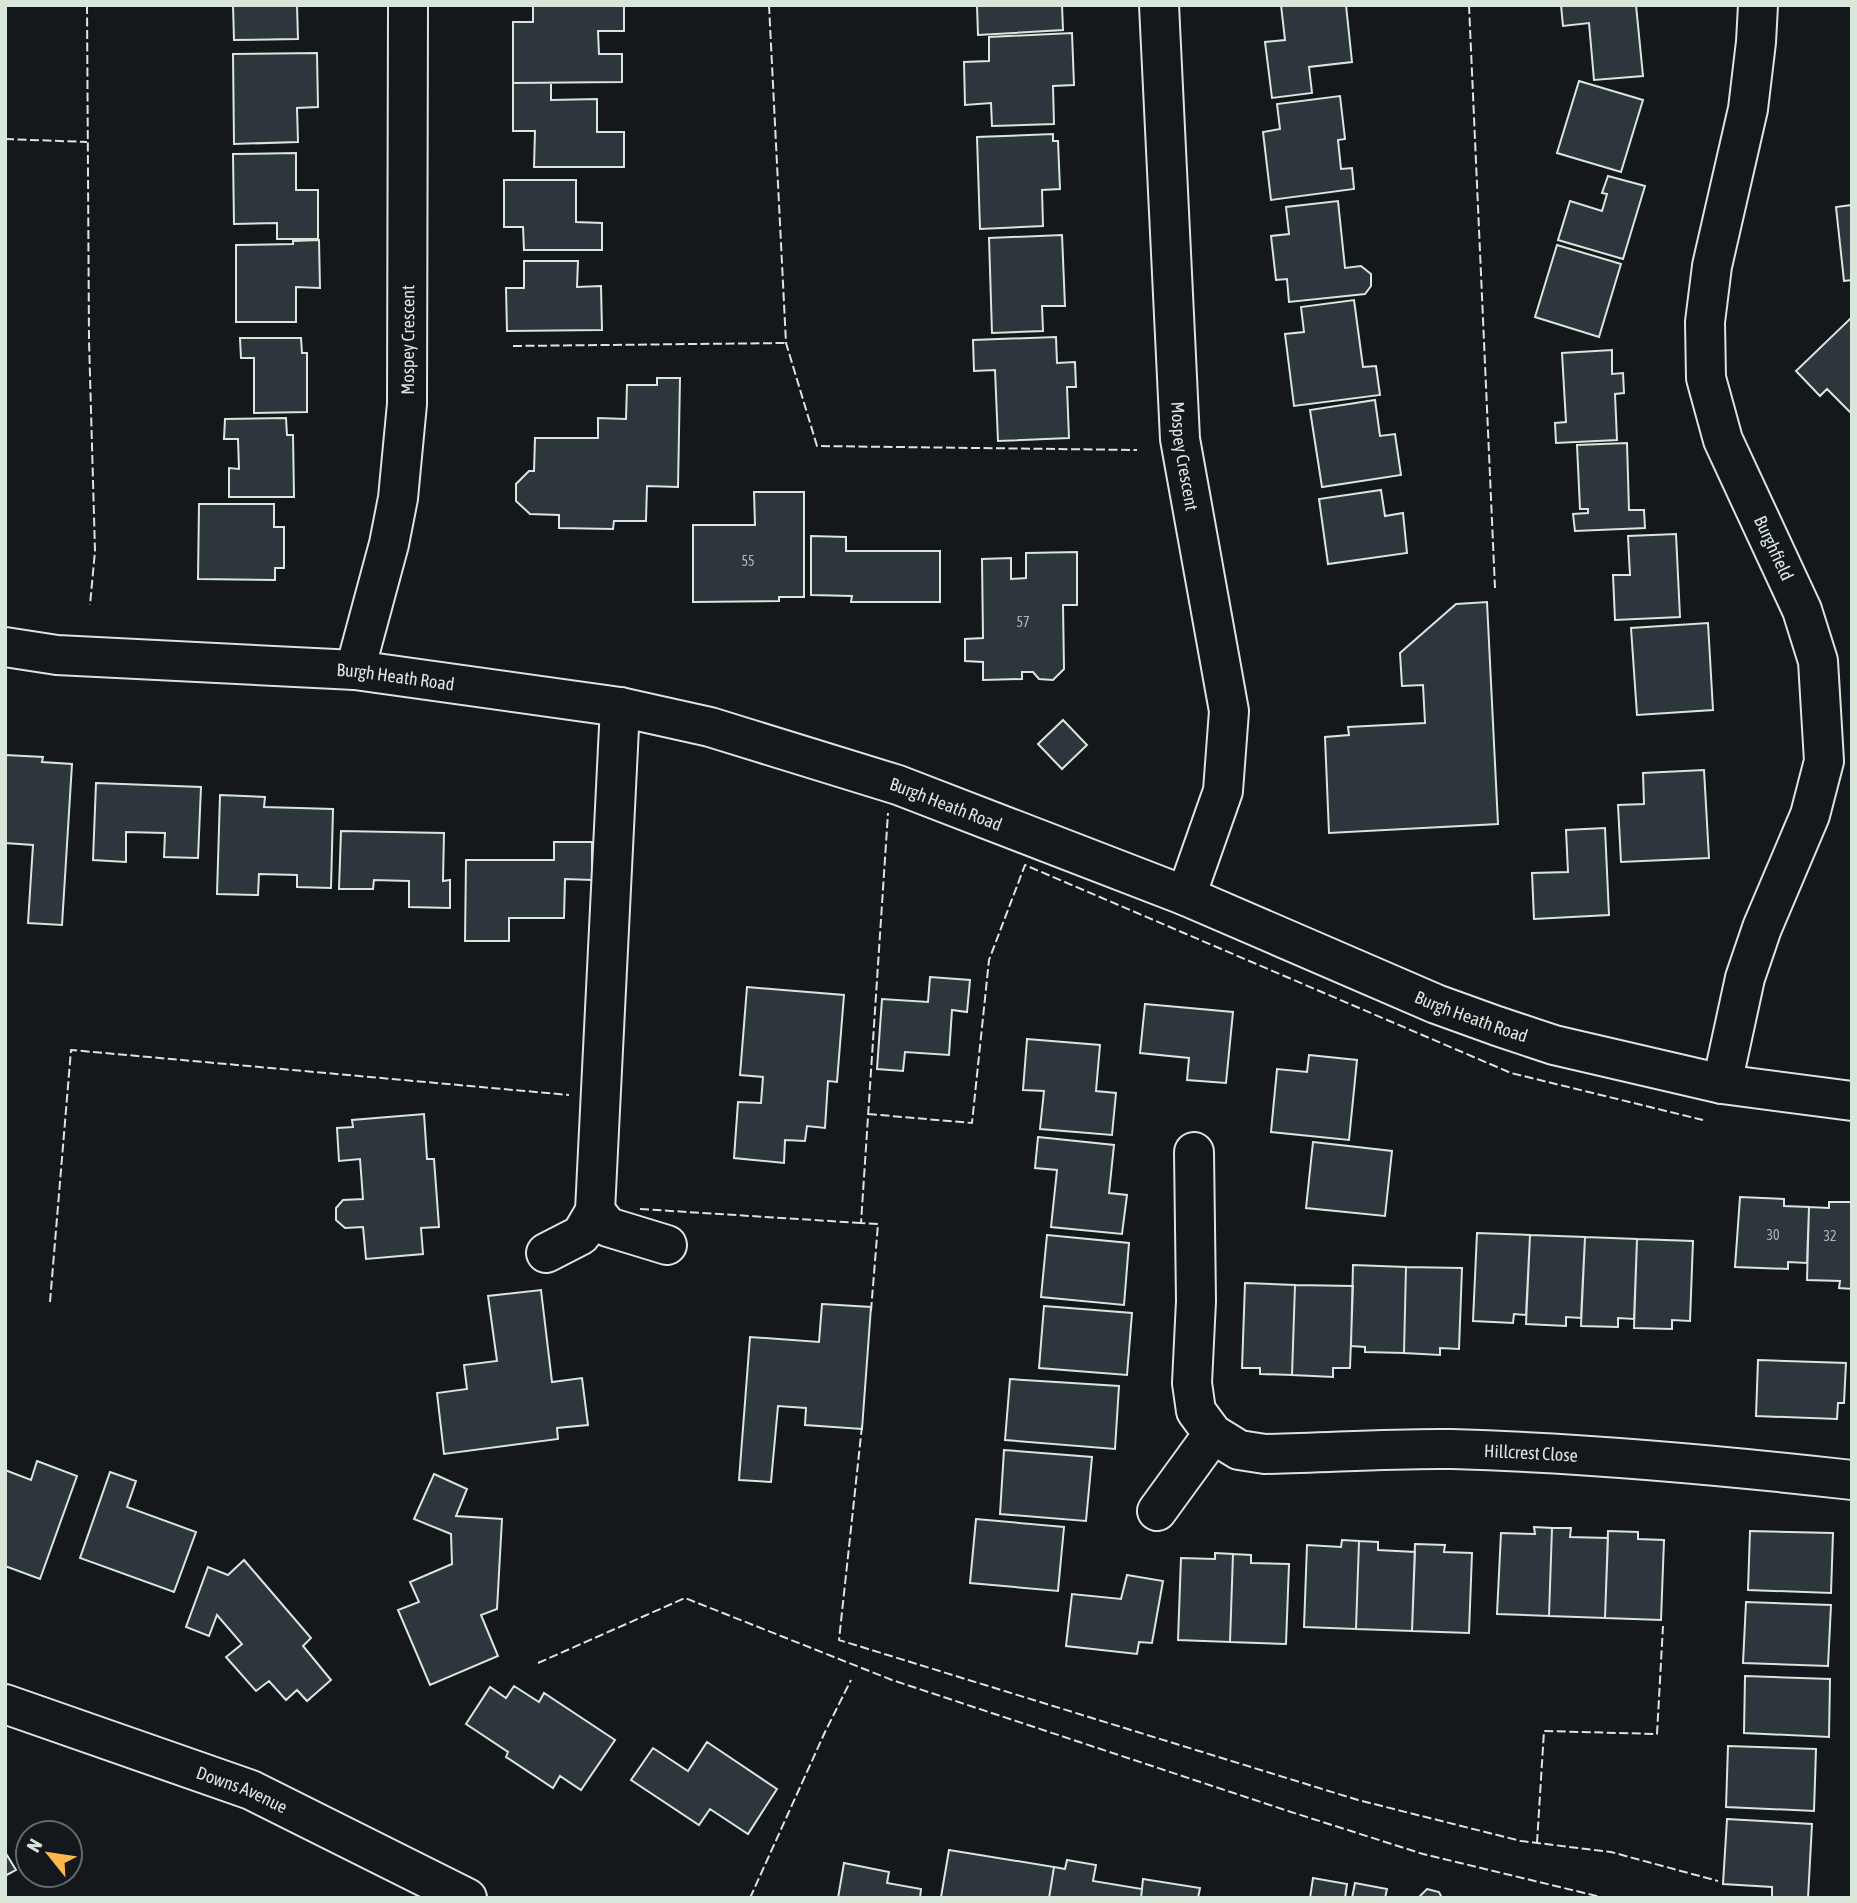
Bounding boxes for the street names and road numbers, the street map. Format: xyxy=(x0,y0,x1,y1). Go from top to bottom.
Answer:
street label: Mospey Crescent xyxy=(397,285,418,395)
street label: Mospey Crescent xyxy=(1168,401,1203,512)
street label: Burghfield xyxy=(1750,512,1798,584)
street label: Burgh Heath Road xyxy=(336,659,456,694)
street label: Burgh Heath Road xyxy=(887,773,1005,835)
street label: Burgh Heath Road xyxy=(1412,986,1531,1046)
street label: Hillcrest Close xyxy=(1484,1440,1579,1465)
street label: Downs Avenue xyxy=(194,1761,291,1817)

